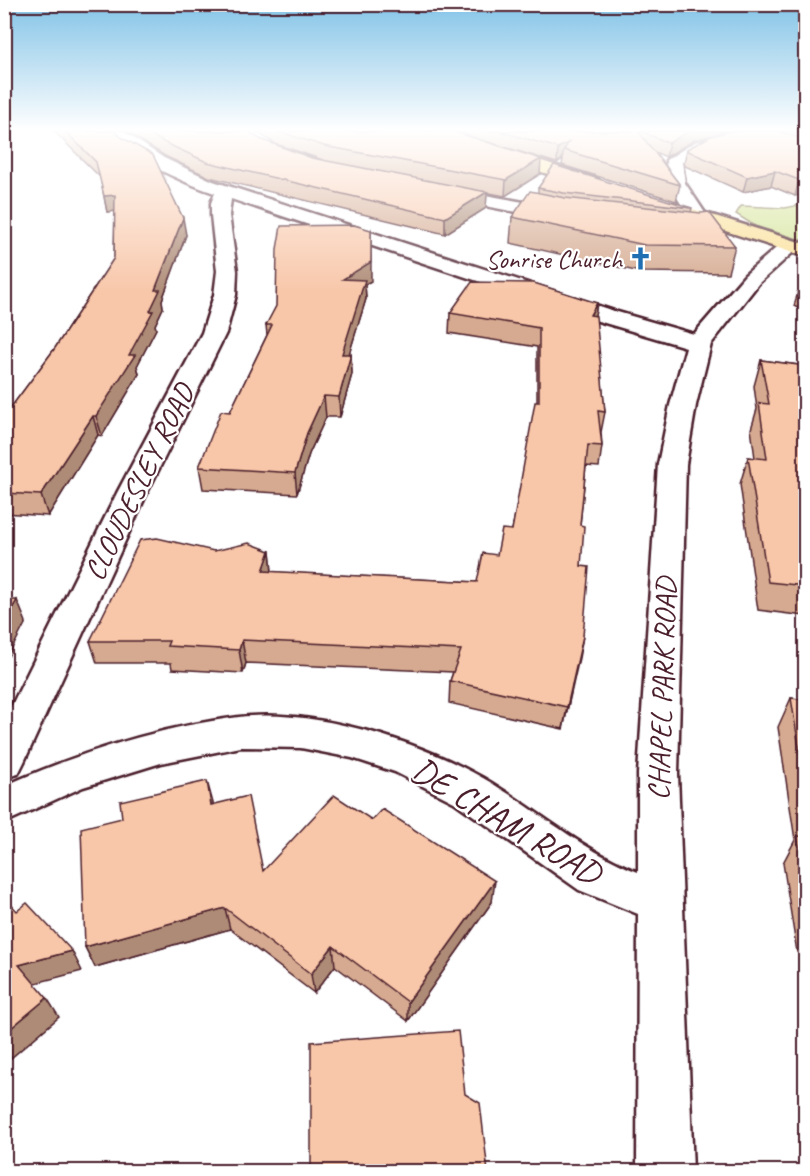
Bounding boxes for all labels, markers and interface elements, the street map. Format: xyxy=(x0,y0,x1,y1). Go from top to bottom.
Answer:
place label: Sonrise Church xyxy=(486,243,624,276)
church icon: Sonrise Church xyxy=(627,246,653,272)
street label: CLOUDESLEY ROAD xyxy=(75,375,204,586)
street label: CHAPEL PARK ROAD xyxy=(639,575,685,801)
street label: DE CHAM ROAD xyxy=(403,746,612,897)

